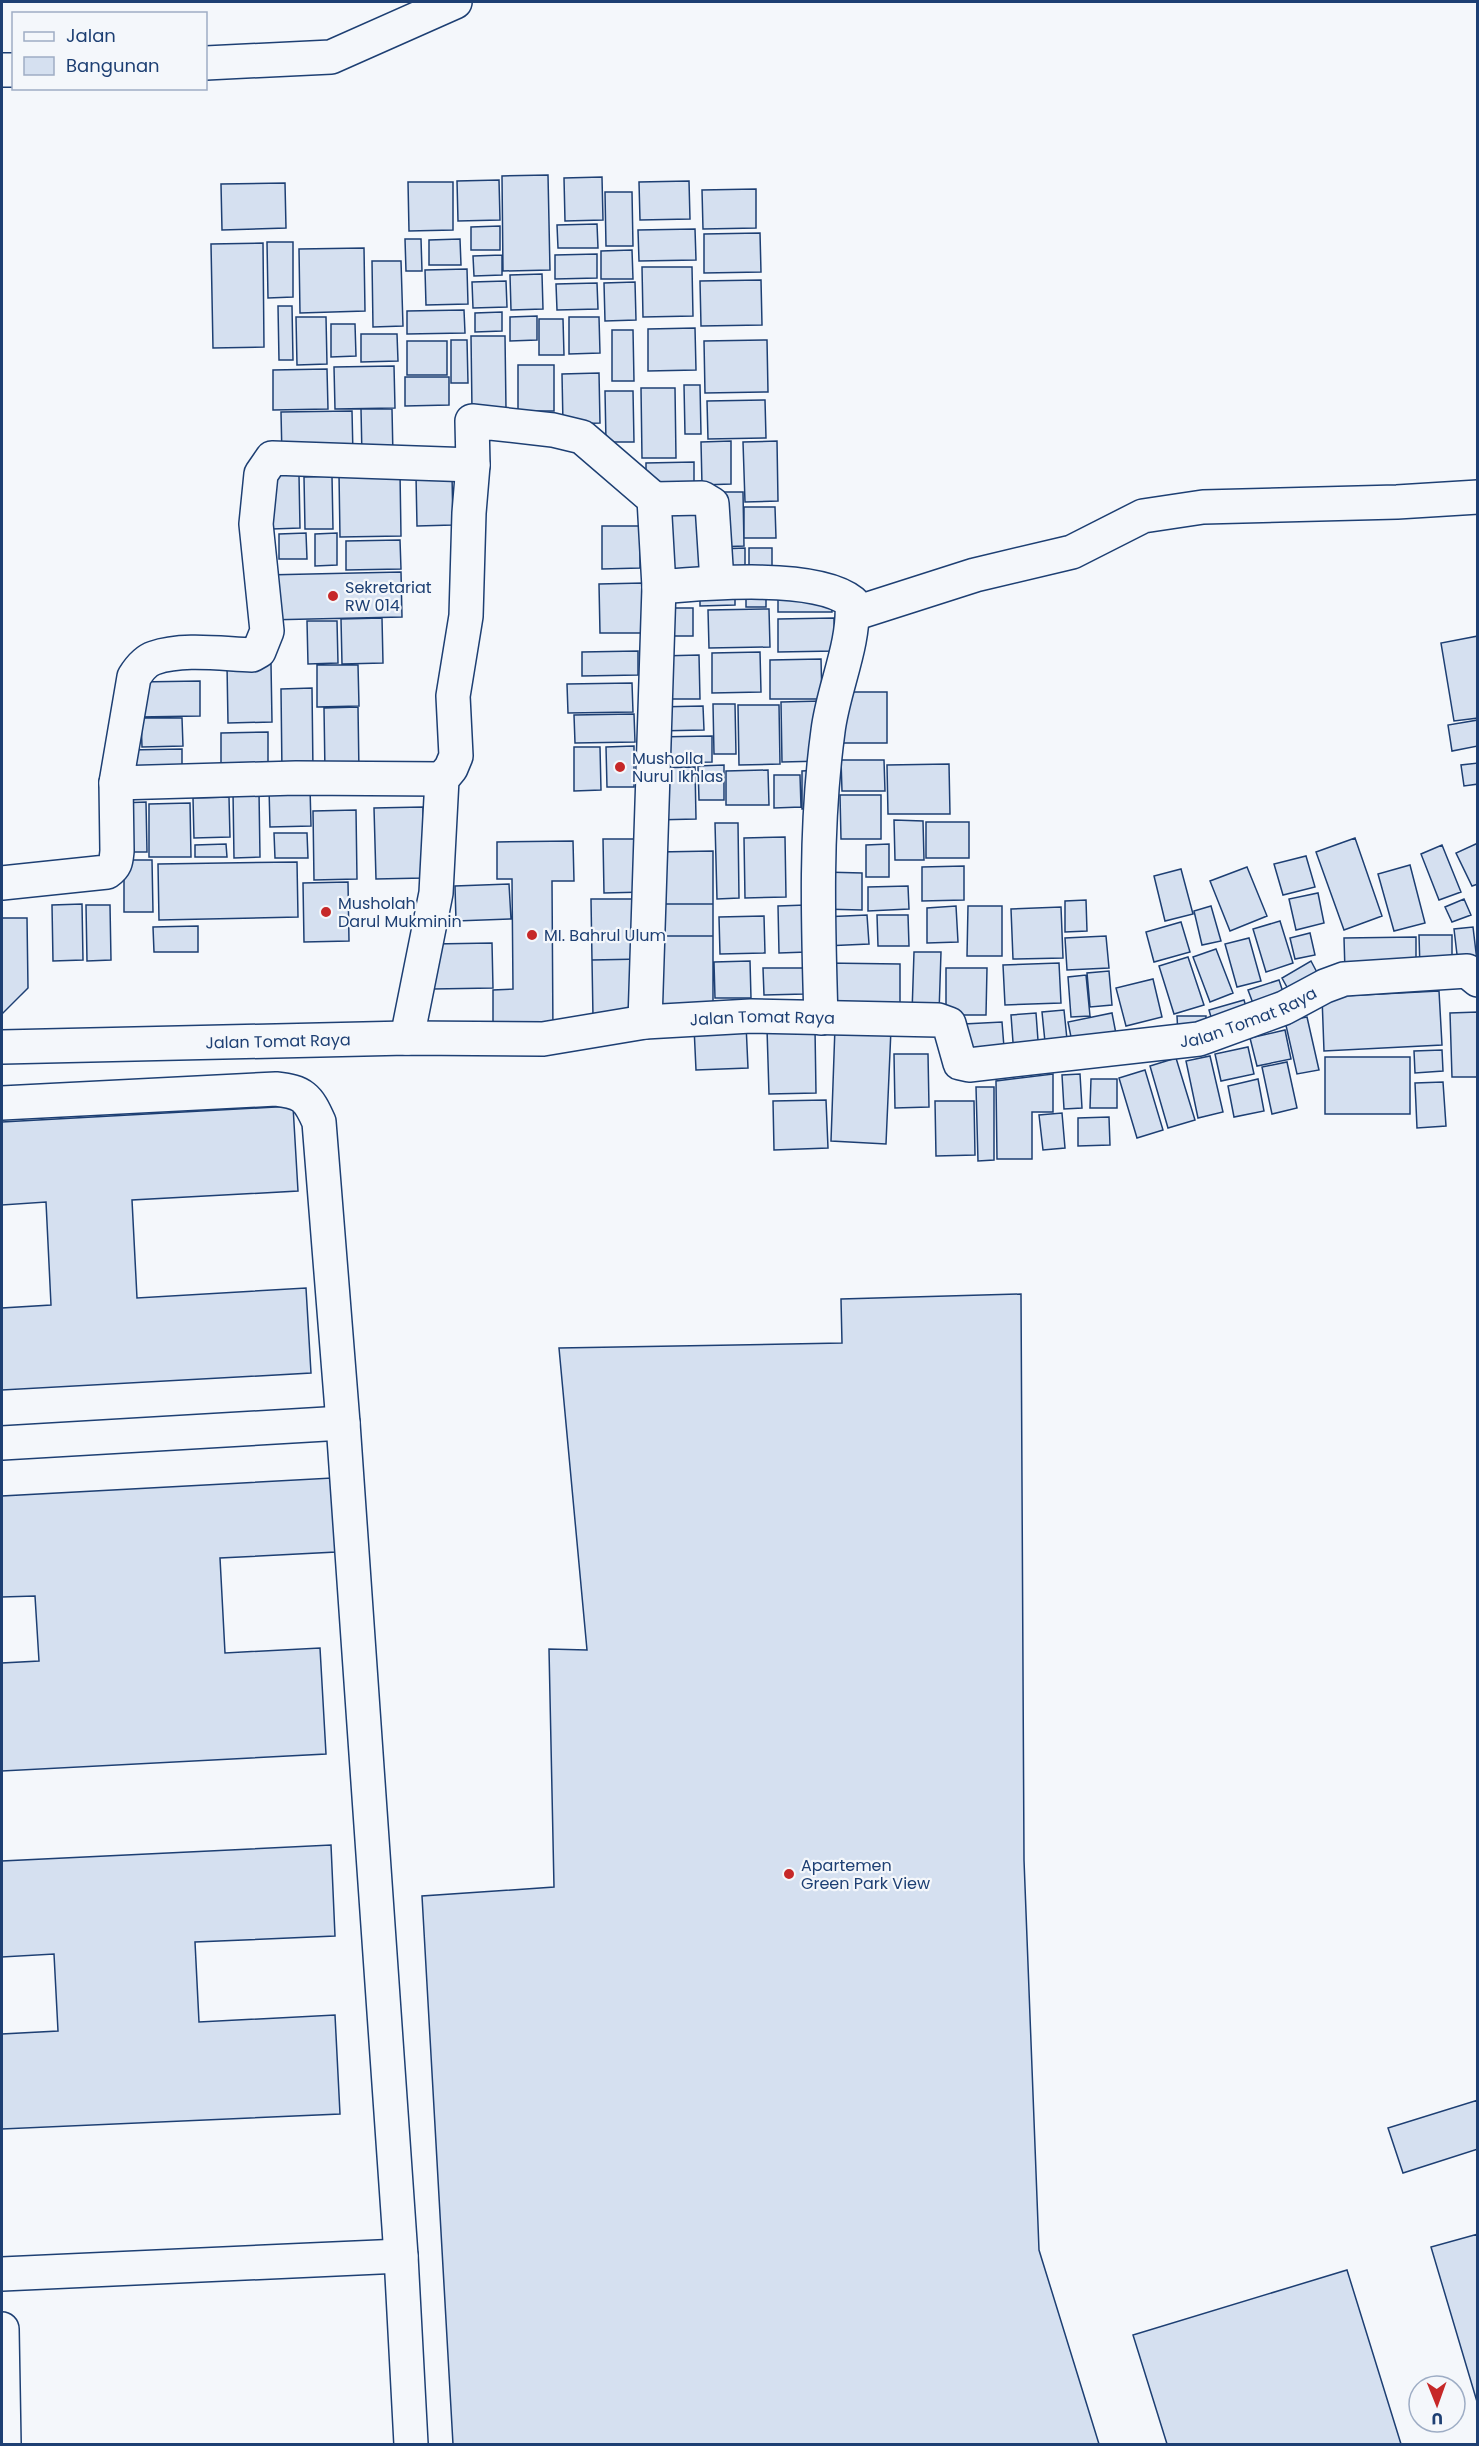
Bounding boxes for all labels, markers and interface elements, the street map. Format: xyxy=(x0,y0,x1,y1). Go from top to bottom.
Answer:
legend xyxy=(12,12,207,90)
text: Jalan xyxy=(66,23,116,48)
text: Bangunan xyxy=(66,53,160,78)
place label: Sekretariat RW 014 xyxy=(345,576,432,617)
marker: Sekretariat RW 014 xyxy=(326,589,340,603)
place label: Musholla Nurul Ikhlas xyxy=(632,747,723,788)
marker: Musholla Nurul Ikhlas xyxy=(613,760,627,774)
place label: Musholah Darul Mukminin xyxy=(338,892,462,933)
marker: Musholah Darul Mukminin xyxy=(319,905,333,919)
place label: MI. Bahrul Ulum xyxy=(544,924,666,947)
marker: MI. Bahrul Ulum xyxy=(525,928,539,942)
street label: Jalan Tomat Raya xyxy=(1179,981,1321,1053)
street label: Jalan Tomat Raya xyxy=(689,1005,835,1031)
street label: Jalan Tomat Raya xyxy=(205,1028,351,1054)
place label: Apartemen Green Park View xyxy=(801,1854,930,1895)
marker: Apartemen Green Park View xyxy=(782,1867,796,1881)
north arrow xyxy=(1407,2374,1467,2434)
text: U xyxy=(1431,2407,1443,2430)

